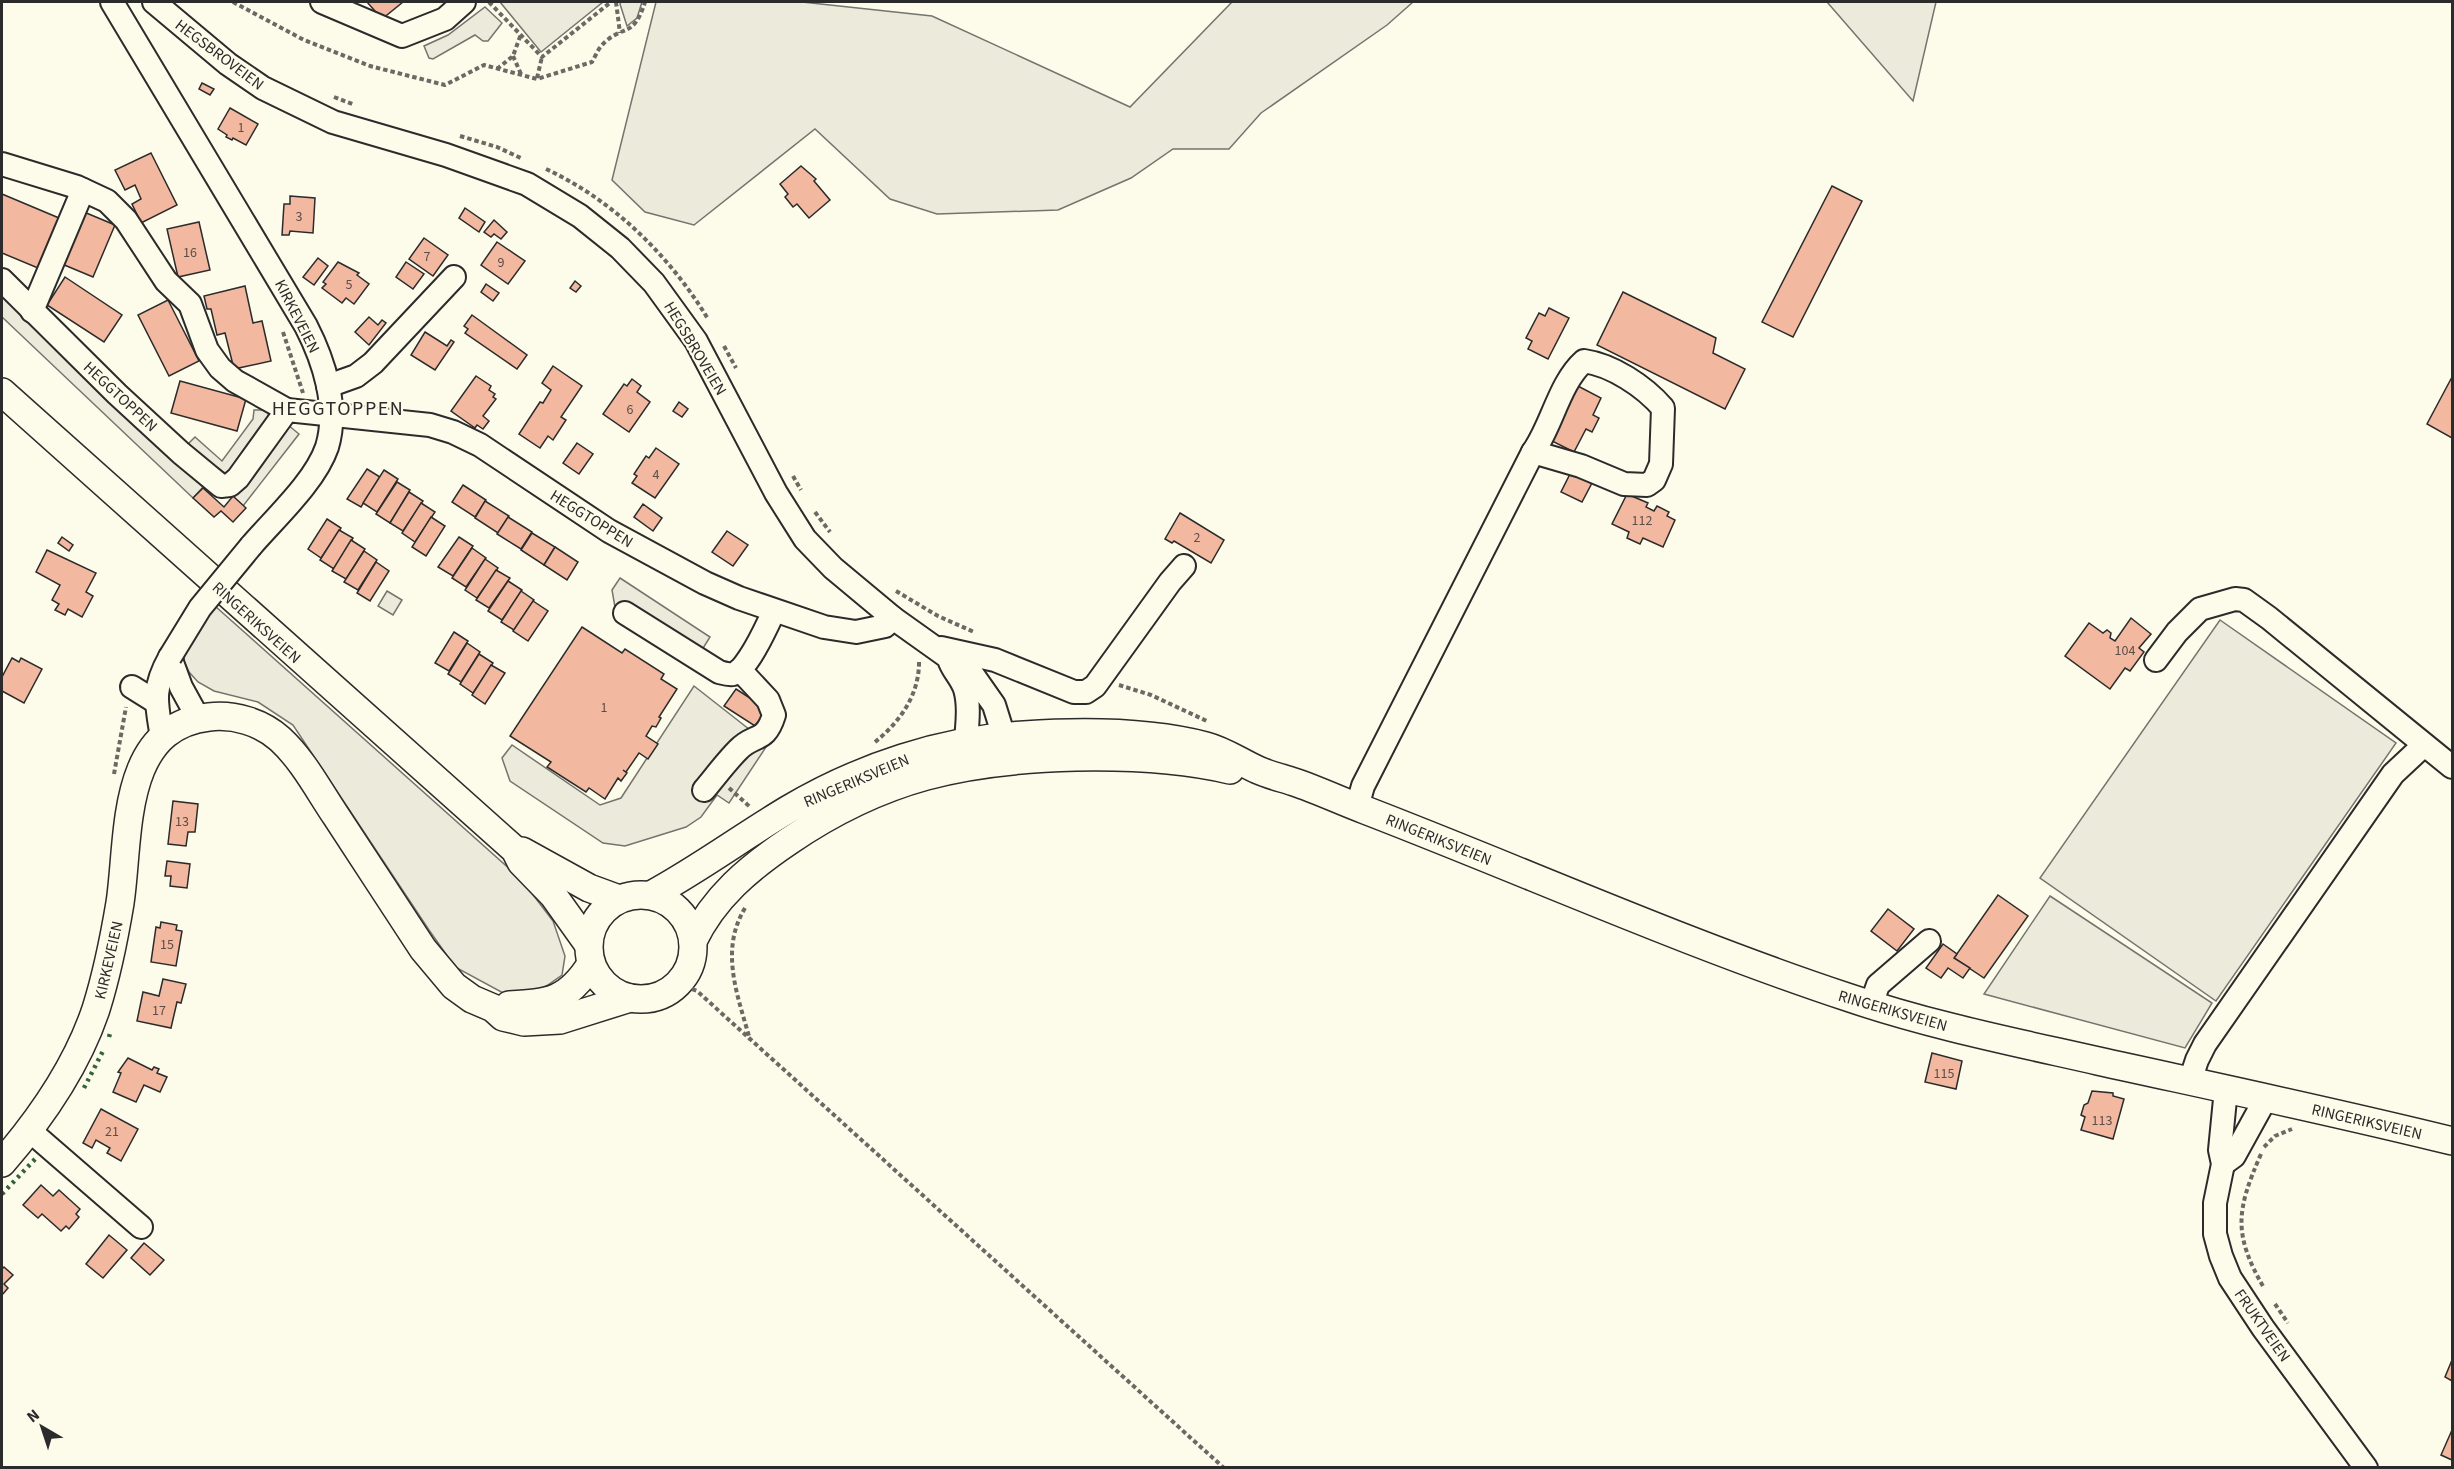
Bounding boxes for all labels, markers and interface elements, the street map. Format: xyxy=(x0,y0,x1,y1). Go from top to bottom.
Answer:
street label: HEGSBROVEIEN xyxy=(170,14,268,95)
house number: 1 xyxy=(238,118,245,138)
house number: 3 xyxy=(296,207,303,227)
house number: 16 xyxy=(183,243,197,263)
house number: 7 xyxy=(424,247,431,267)
house number: 9 xyxy=(498,253,505,273)
house number: 5 xyxy=(346,275,353,295)
street label: KIRKEVEIEN xyxy=(269,276,325,357)
street label: HEGSBROVEIEN xyxy=(658,297,732,400)
street label: HEGGTOPPEN xyxy=(78,357,162,437)
district label: HEGGTOPPEN xyxy=(272,395,404,423)
house number: 6 xyxy=(627,400,634,420)
house number: 4 xyxy=(653,465,660,485)
street label: HEGGTOPPEN xyxy=(546,485,637,553)
house number: 112 xyxy=(1632,511,1652,531)
house number: 2 xyxy=(1194,528,1201,548)
street label: RINGERIKSVEIEN xyxy=(207,577,306,669)
house number: 104 xyxy=(2115,641,2135,661)
house number: 1 xyxy=(601,698,608,718)
street label: RINGERIKSVEIEN xyxy=(800,749,913,813)
street label: RINGERIKSVEIEN xyxy=(1382,809,1495,871)
house number: 13 xyxy=(175,812,189,832)
street label: KIRKEVEIEN xyxy=(89,919,129,1002)
house number: 15 xyxy=(160,935,174,955)
street label: RINGERIKSVEIEN xyxy=(1836,985,1950,1037)
house number: 17 xyxy=(152,1001,166,1021)
house number: 115 xyxy=(1934,1064,1954,1084)
street label: RINGERIKSVEIEN xyxy=(2309,1099,2424,1145)
house number: 113 xyxy=(2092,1111,2112,1131)
house number: 21 xyxy=(105,1122,119,1142)
street label: FRUKTVEIEN xyxy=(2229,1285,2295,1367)
north arrow xyxy=(12,1397,72,1457)
text: N xyxy=(22,1404,44,1428)

